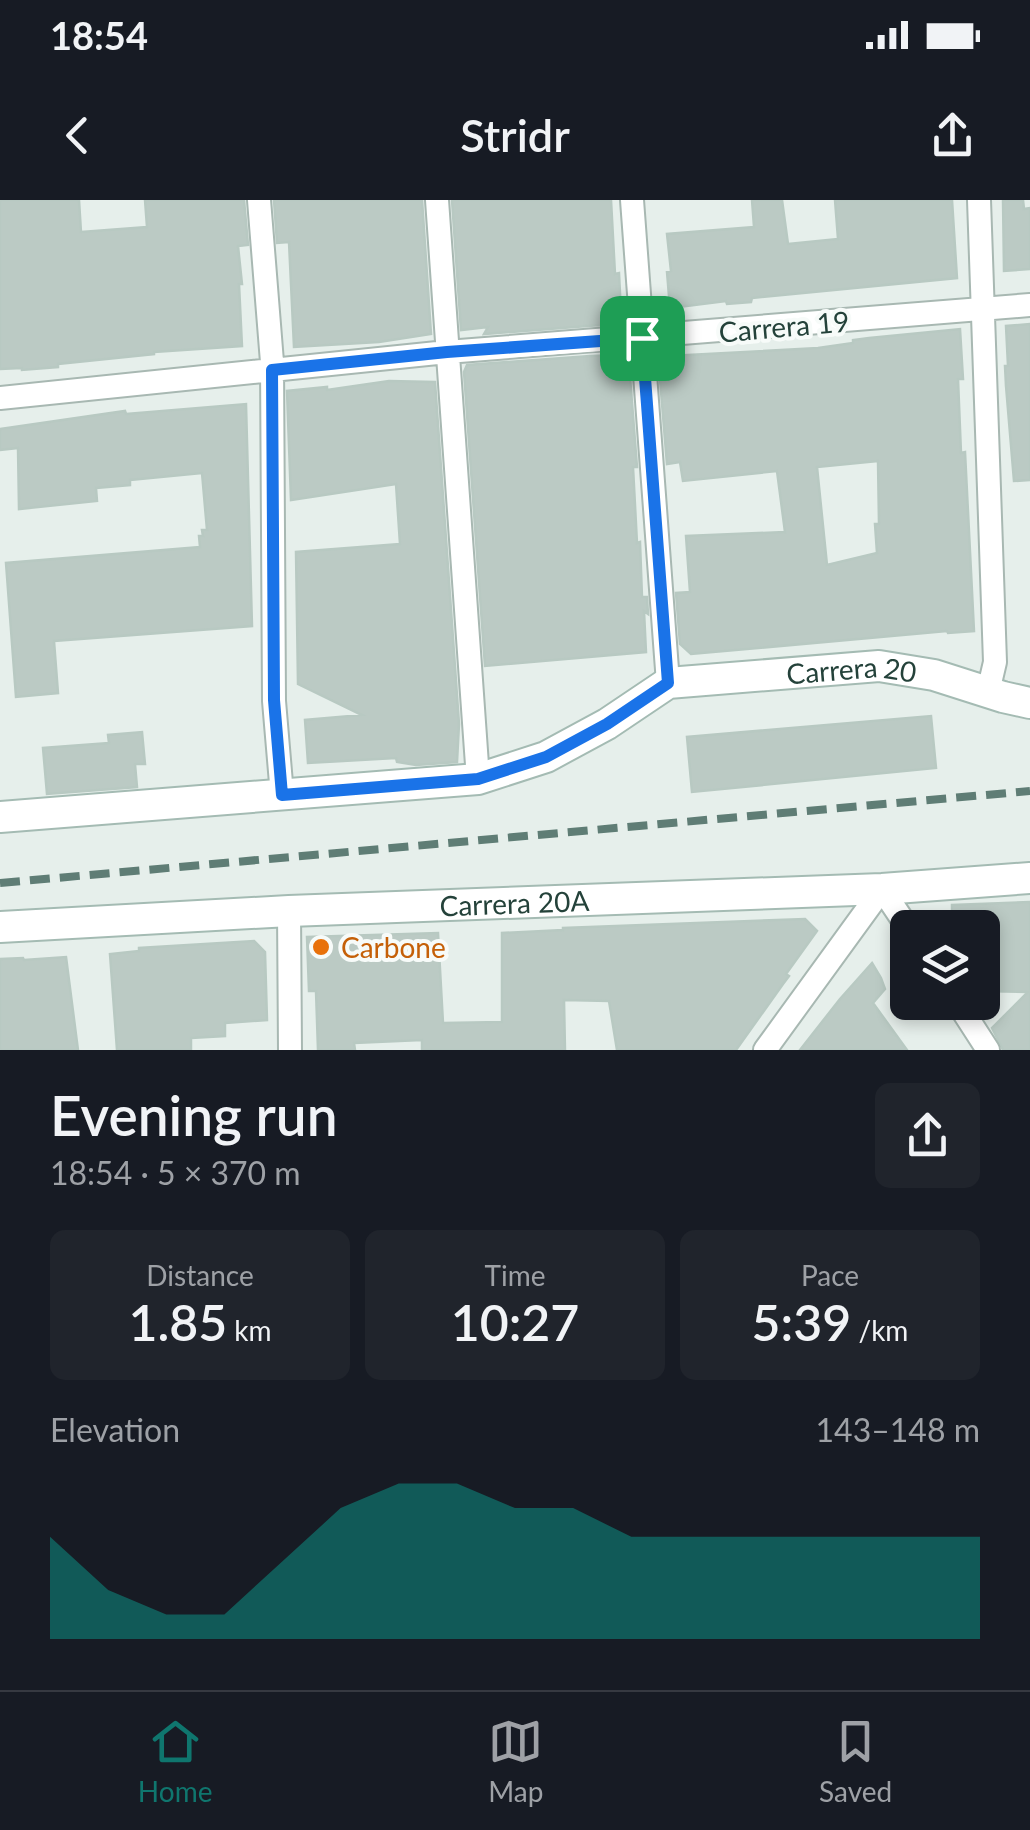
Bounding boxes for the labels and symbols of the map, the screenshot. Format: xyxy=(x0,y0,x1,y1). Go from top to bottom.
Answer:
pin xyxy=(600,296,685,381)
street label: Carrera 19 xyxy=(717,303,851,349)
street label: Carrera 20 xyxy=(785,649,919,690)
street label: Carrera 20A xyxy=(439,883,590,922)
place label: Carbone xyxy=(341,930,446,964)
marker: Carbone xyxy=(310,936,332,958)

